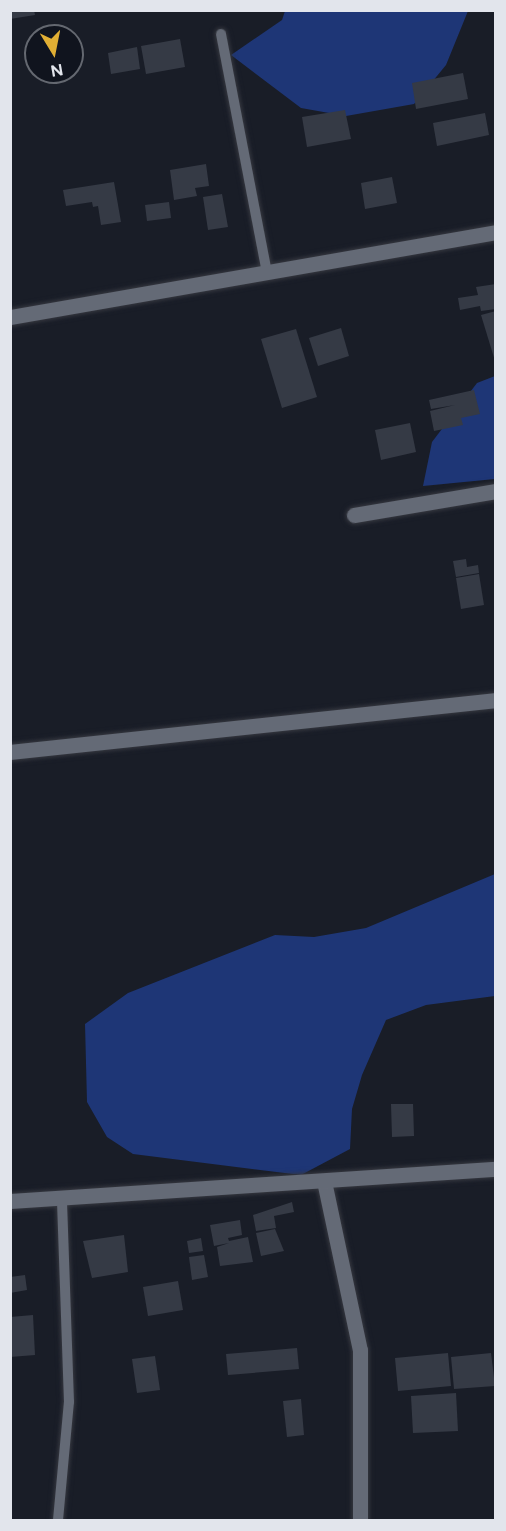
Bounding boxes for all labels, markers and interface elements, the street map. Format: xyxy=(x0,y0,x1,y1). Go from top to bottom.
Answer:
north arrow xyxy=(24,24,84,84)
text: N xyxy=(49,60,65,81)

